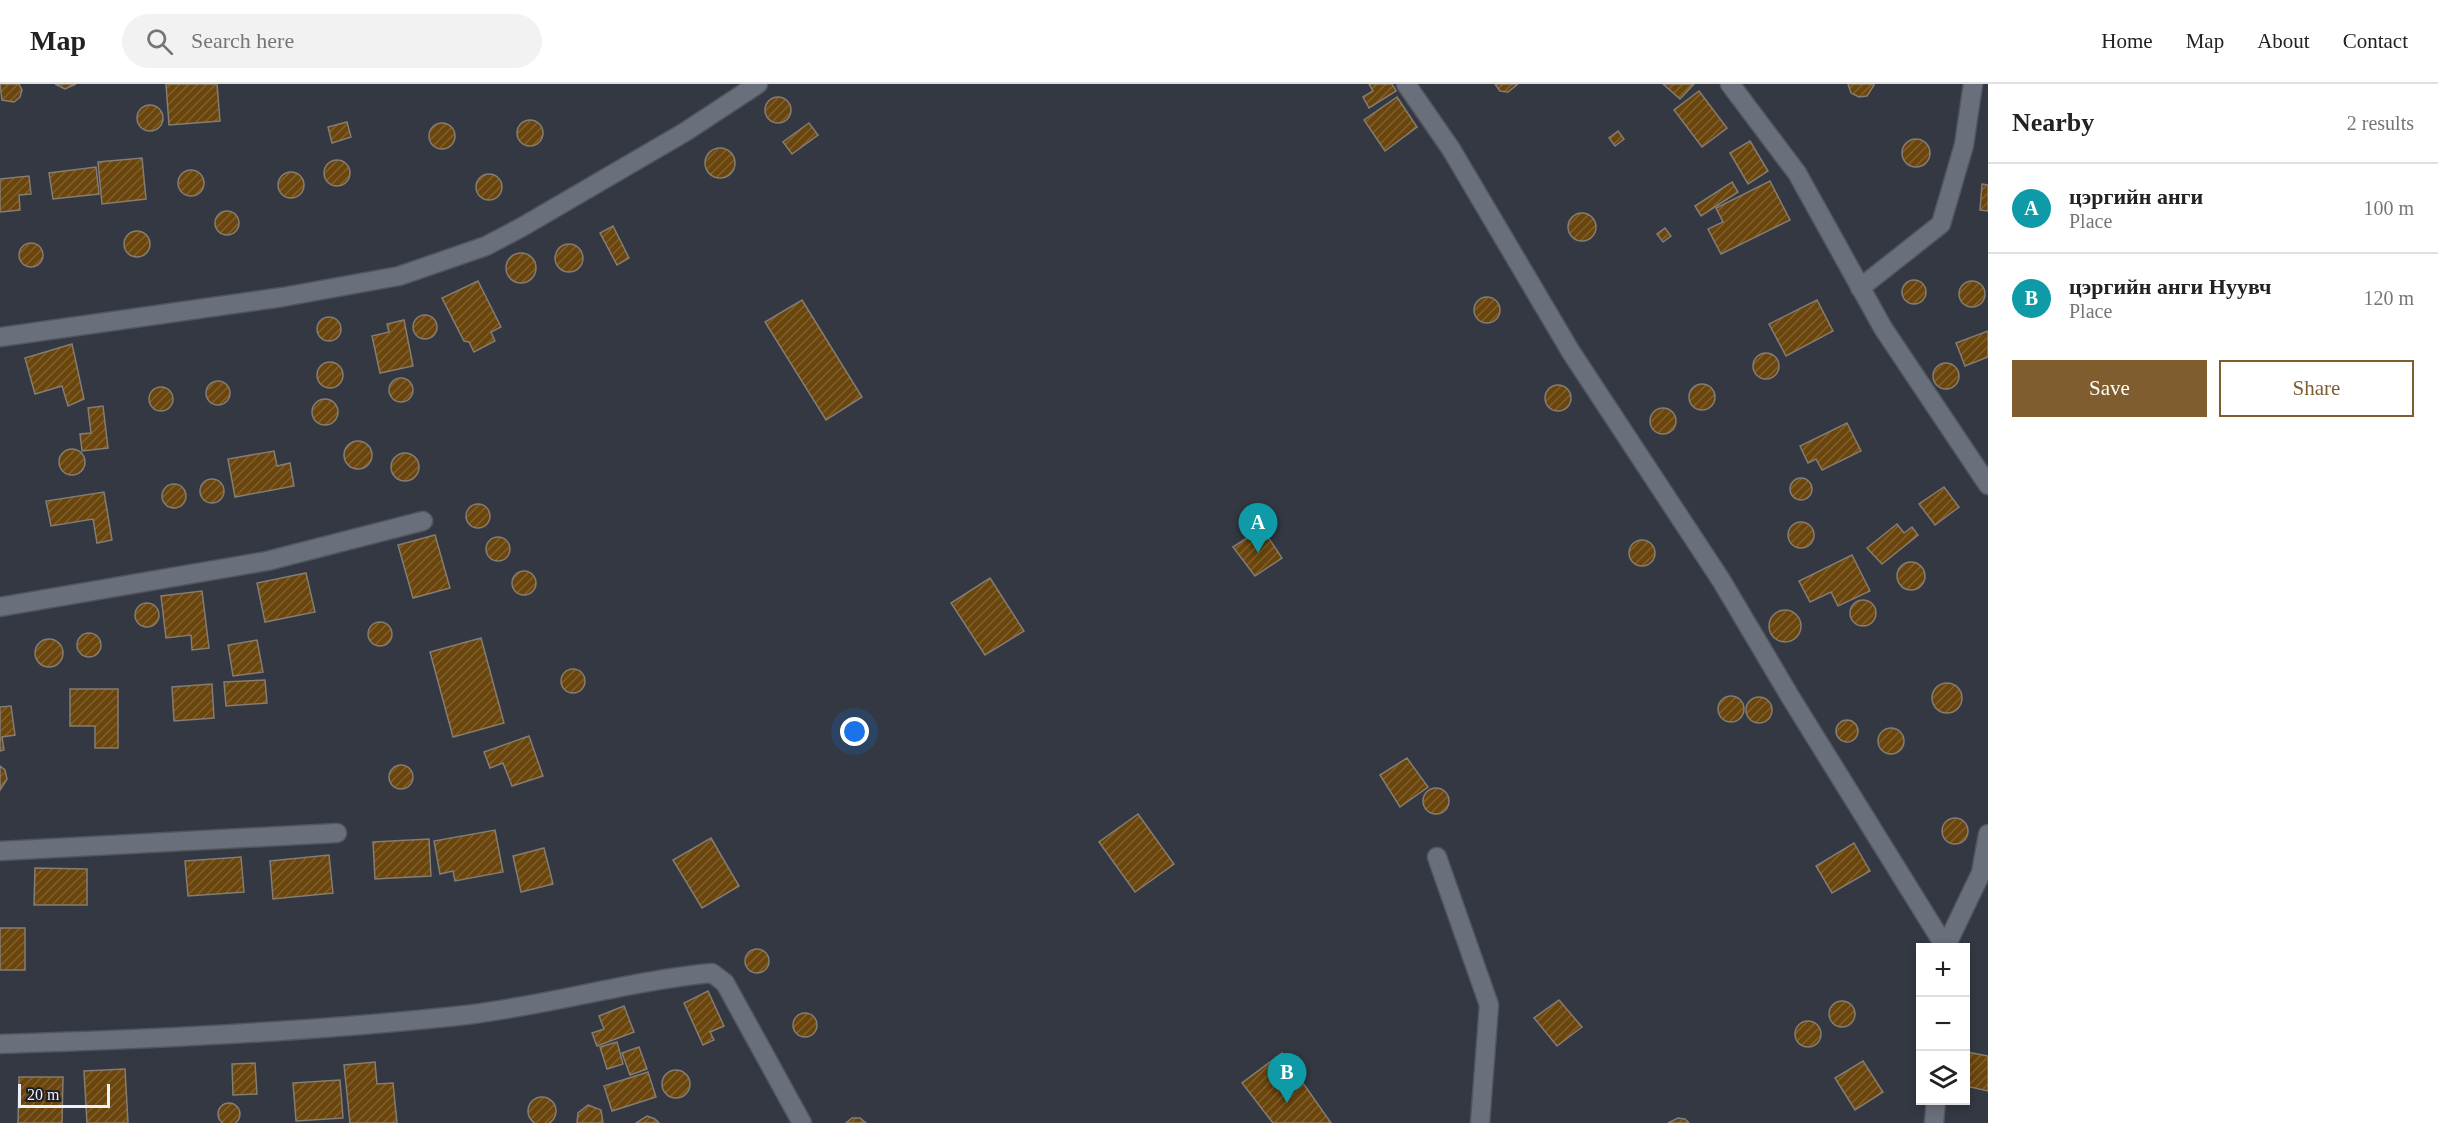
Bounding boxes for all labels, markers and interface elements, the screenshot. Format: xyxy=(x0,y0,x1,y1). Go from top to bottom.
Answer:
search box xyxy=(122,14,542,68)
text: Map xyxy=(30,25,86,56)
icon: search xyxy=(143,25,176,58)
text: Search here xyxy=(191,28,294,53)
text: Home xyxy=(2101,29,2153,53)
text: Map xyxy=(2186,29,2224,53)
text: About xyxy=(2257,29,2310,53)
text: Contact xyxy=(2343,29,2408,53)
text: Nearby xyxy=(2012,108,2094,137)
text: 2 results xyxy=(2347,112,2414,134)
text: цэргийн анги xyxy=(2069,184,2203,209)
text: A xyxy=(2024,197,2039,219)
text: 100 m xyxy=(2363,197,2414,219)
text: Place xyxy=(2069,210,2112,232)
text: цэргийн анги Нуувч xyxy=(2069,274,2271,299)
text: B xyxy=(2025,287,2038,309)
text: 120 m xyxy=(2363,287,2414,309)
text: Place xyxy=(2069,300,2112,322)
button: Save xyxy=(2012,360,2207,417)
button: Share xyxy=(2219,360,2414,417)
pin: A xyxy=(1238,504,1278,553)
your location xyxy=(840,717,869,746)
map controls xyxy=(1916,943,1970,1105)
button: + xyxy=(1916,943,1970,997)
button: − xyxy=(1916,997,1970,1051)
button: layers xyxy=(1916,1051,1970,1105)
pin: B xyxy=(1268,1054,1306,1103)
scale bar xyxy=(18,1081,110,1108)
text: 20 m xyxy=(27,1086,59,1103)

